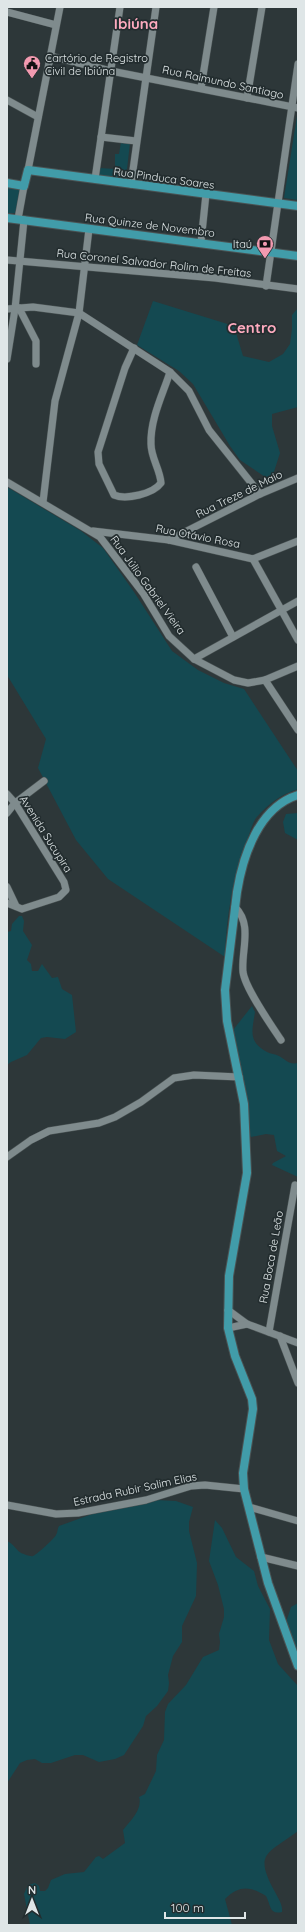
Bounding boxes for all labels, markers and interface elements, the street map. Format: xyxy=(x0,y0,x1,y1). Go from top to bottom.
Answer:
district label: Ibiúna xyxy=(114,14,158,33)
place label: Cartório de Registro Civil de Ibiúna xyxy=(45,51,148,78)
public building icon: Cartório de Registro Civil de Ibiúna xyxy=(22,54,42,79)
street label: Rua Raimundo Santiago xyxy=(161,62,285,102)
street label: Rua Pinduca Soares xyxy=(113,164,215,192)
street label: Rua Quinze de Novembro xyxy=(84,210,216,240)
bank icon: Itaú xyxy=(255,234,275,259)
place label: Itaú xyxy=(233,237,252,251)
street label: Rua Coronel Salvador Rolim de Freitas xyxy=(56,246,252,280)
district label: Centro xyxy=(228,318,276,337)
street label: Rua Treze de Maio xyxy=(194,467,285,521)
street label: Rua Otávio Rosa xyxy=(155,521,241,551)
street label: Rua Júlio Gabriel Vieira xyxy=(107,533,189,637)
street label: Avenida Sucupira xyxy=(17,793,75,875)
street label: Rua Boca de Leão xyxy=(256,1209,286,1304)
street label: Estrada Rubir Salim Elias xyxy=(72,1469,198,1509)
north arrow xyxy=(12,1880,52,1920)
text: N xyxy=(28,1883,36,1897)
scale bar xyxy=(165,1894,245,1920)
text: 100 m xyxy=(171,1900,204,1915)

